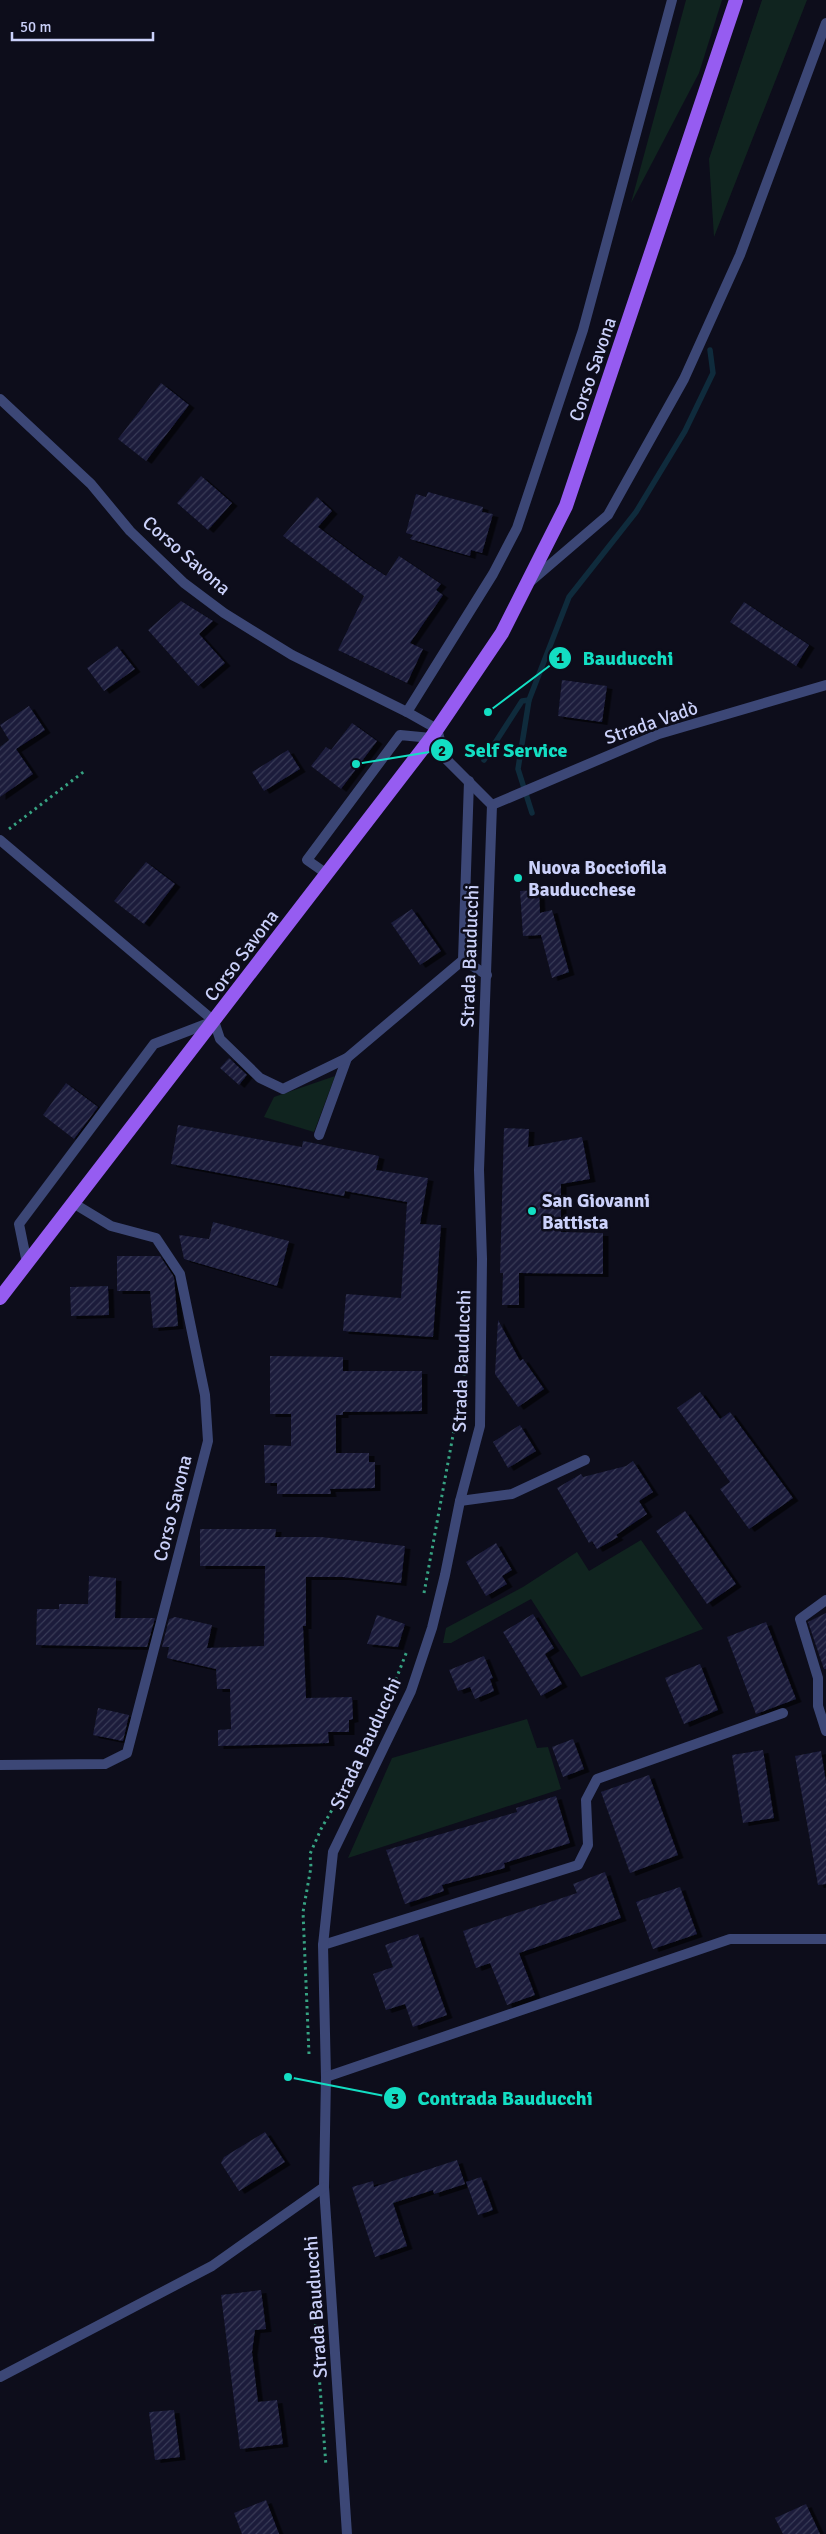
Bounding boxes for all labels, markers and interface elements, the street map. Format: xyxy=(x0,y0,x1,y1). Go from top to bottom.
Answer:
scale bar xyxy=(12,10,154,42)
text: 50 m xyxy=(20,18,51,36)
street label: Corso Savona xyxy=(564,314,622,425)
street label: Corso Savona xyxy=(137,511,235,600)
callout: Bauducchi xyxy=(547,641,683,676)
text: Bauducchi xyxy=(583,646,673,671)
text: 1 xyxy=(556,649,564,667)
street label: Strada Vadò xyxy=(601,696,701,750)
callout: Self Service xyxy=(430,733,578,768)
text: Self Service xyxy=(465,738,567,763)
text: 2 xyxy=(438,742,446,760)
place label: Nuova Bocciofila Bauducchese xyxy=(528,856,667,902)
marker: Nuova Bocciofila Bauducchese xyxy=(512,872,524,884)
street label: Strada Bauducchi xyxy=(456,884,484,1028)
street label: Corso Savona xyxy=(199,905,284,1006)
place label: San Giovanni Battista xyxy=(542,1189,650,1235)
marker: San Giovanni Battista xyxy=(526,1205,538,1217)
street label: Strada Bauducchi xyxy=(448,1289,476,1433)
street label: Corso Savona xyxy=(148,1453,198,1564)
street label: Strada Bauducchi xyxy=(325,1674,407,1813)
callout: Contrada Bauducchi xyxy=(382,2081,603,2116)
text: Contrada Bauducchi xyxy=(417,2086,593,2111)
text: 3 xyxy=(391,2090,399,2108)
street label: Strada Bauducchi xyxy=(299,2235,333,2379)

